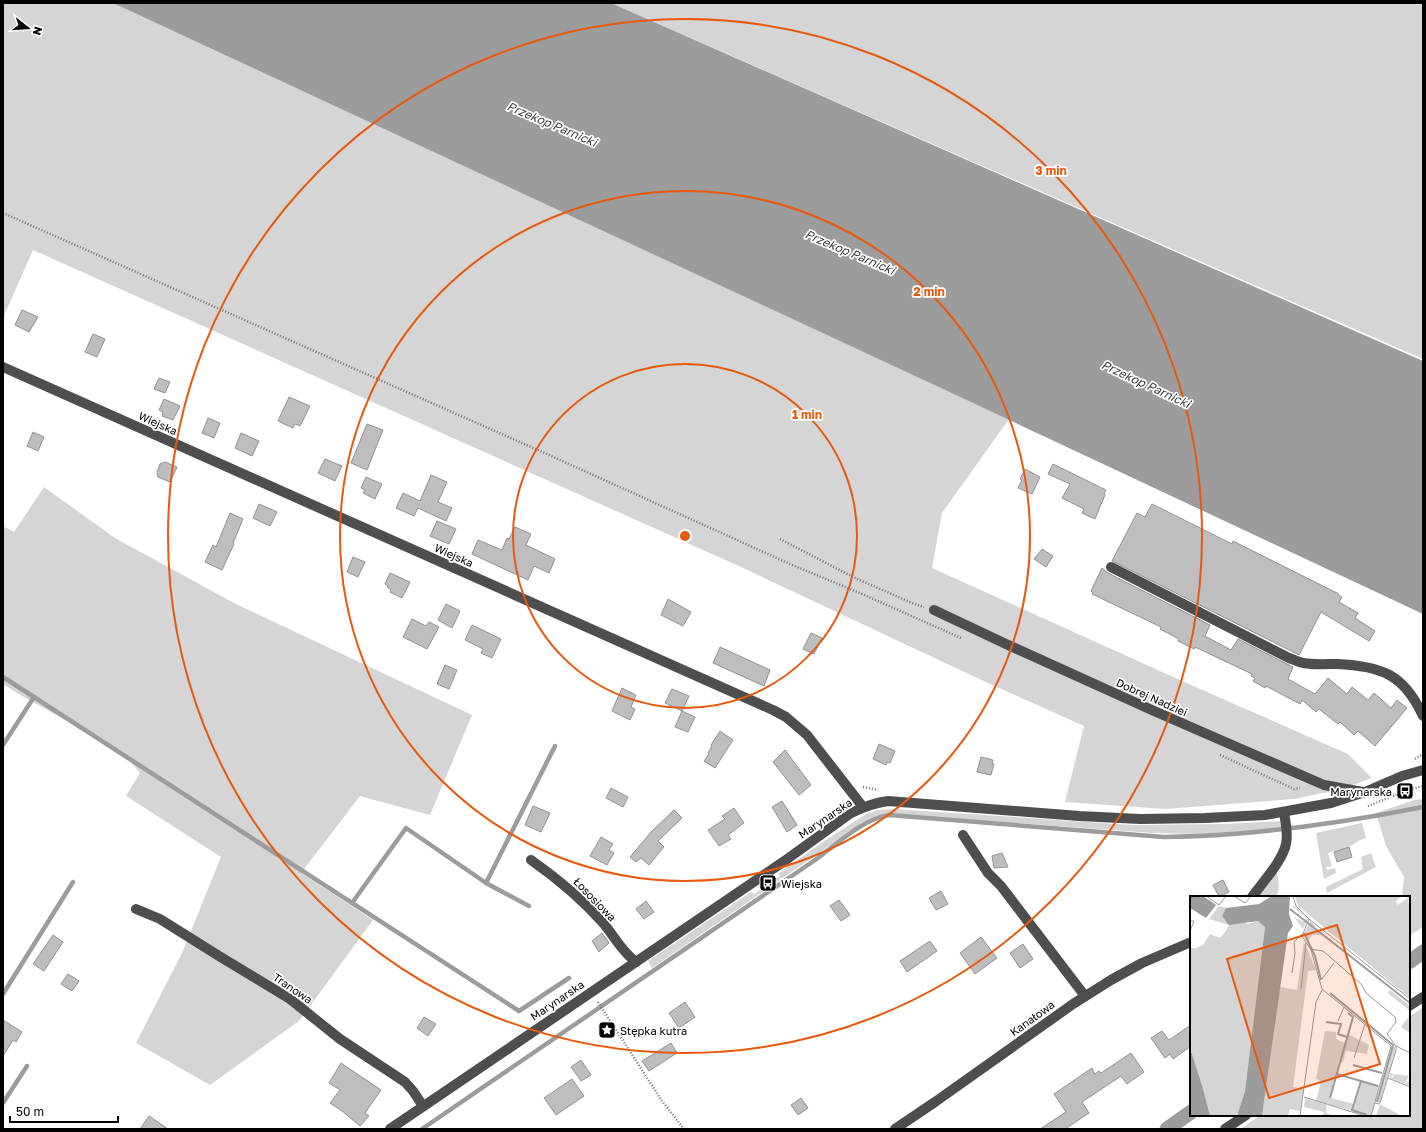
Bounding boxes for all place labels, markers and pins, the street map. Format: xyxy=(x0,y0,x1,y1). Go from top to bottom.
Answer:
centre of rings xyxy=(678,529,692,543)
bus stop icon: Marynarska xyxy=(1395,781,1415,801)
place label: Marynarska xyxy=(1330,785,1392,798)
bus stop icon: Wiejska xyxy=(758,873,778,893)
place label: Wiejska xyxy=(781,877,822,890)
place icon: Stępka kutra xyxy=(597,1020,617,1040)
place label: Stępka kutra xyxy=(620,1024,687,1037)

